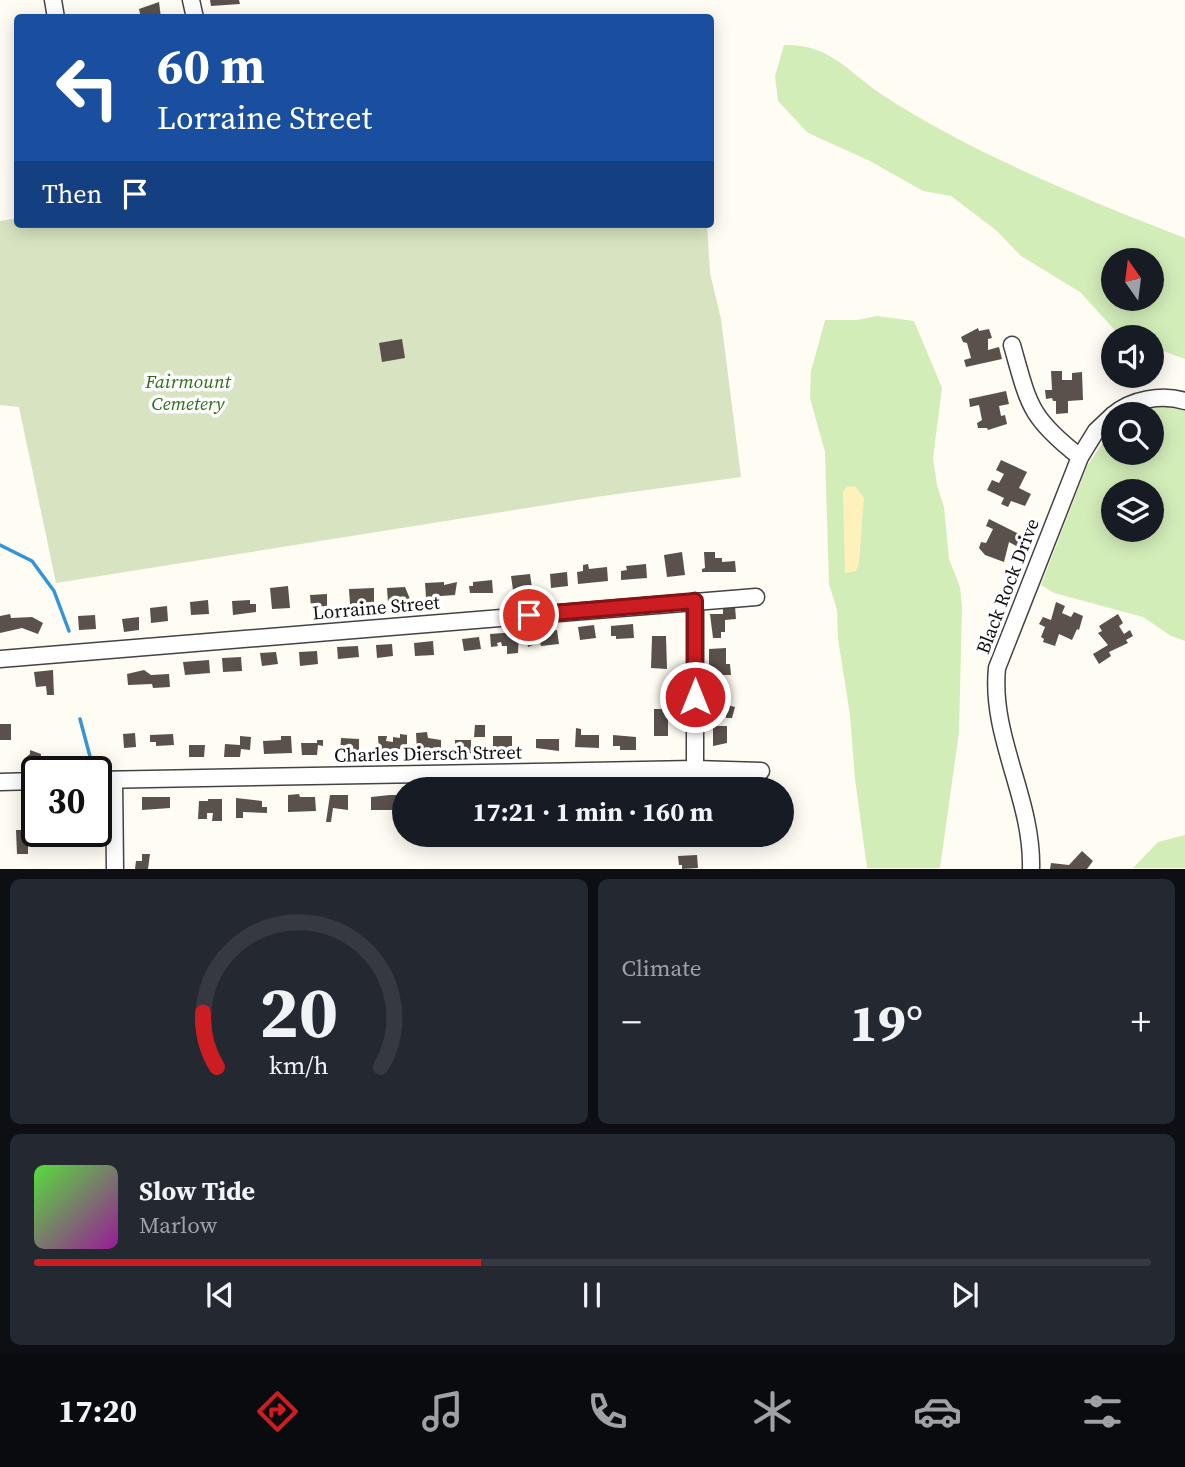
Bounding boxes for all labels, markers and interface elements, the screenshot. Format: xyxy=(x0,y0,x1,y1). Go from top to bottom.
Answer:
text: 60 m xyxy=(157,32,265,99)
icon: left xyxy=(42,42,133,133)
text: Lorraine Street xyxy=(157,96,372,140)
icon: arrive xyxy=(116,175,154,213)
text: Then xyxy=(42,176,102,212)
north arrow xyxy=(1101,248,1164,312)
map controls xyxy=(1101,248,1164,542)
button: sound xyxy=(1101,325,1164,388)
park label: Fairmount Cemetery xyxy=(144,368,232,416)
button: search xyxy=(1101,402,1164,465)
button: layers xyxy=(1101,479,1164,542)
street label: Black Rock Drive xyxy=(969,515,1045,657)
pin xyxy=(499,585,559,645)
street label: Lorraine Street xyxy=(311,588,442,626)
icon: arrive xyxy=(510,596,548,634)
position arrow xyxy=(658,660,732,734)
street label: Charles Diersch Street xyxy=(334,738,523,768)
speed limit sign: 30 xyxy=(21,756,112,847)
text: 17:21 · 1 min · 160 m xyxy=(473,794,713,830)
text: Climate xyxy=(622,952,701,984)
text: 20 xyxy=(259,963,338,1062)
text: 19° xyxy=(850,987,923,1058)
text: − xyxy=(622,996,642,1048)
text: + xyxy=(1131,996,1151,1048)
text: km/h xyxy=(269,1048,329,1082)
text: Slow Tide xyxy=(139,1173,255,1209)
text: Marlow xyxy=(139,1209,217,1241)
icon: previous xyxy=(201,1276,239,1314)
icon: pause xyxy=(573,1276,611,1314)
icon: next xyxy=(946,1276,984,1314)
icon: directions xyxy=(253,1387,302,1436)
icon: music xyxy=(418,1387,467,1436)
icon: phone xyxy=(583,1387,632,1436)
icon: climate xyxy=(748,1387,797,1436)
icon: car xyxy=(913,1387,962,1436)
icon: filters xyxy=(1078,1387,1127,1436)
text: 17:20 xyxy=(58,1389,137,1433)

